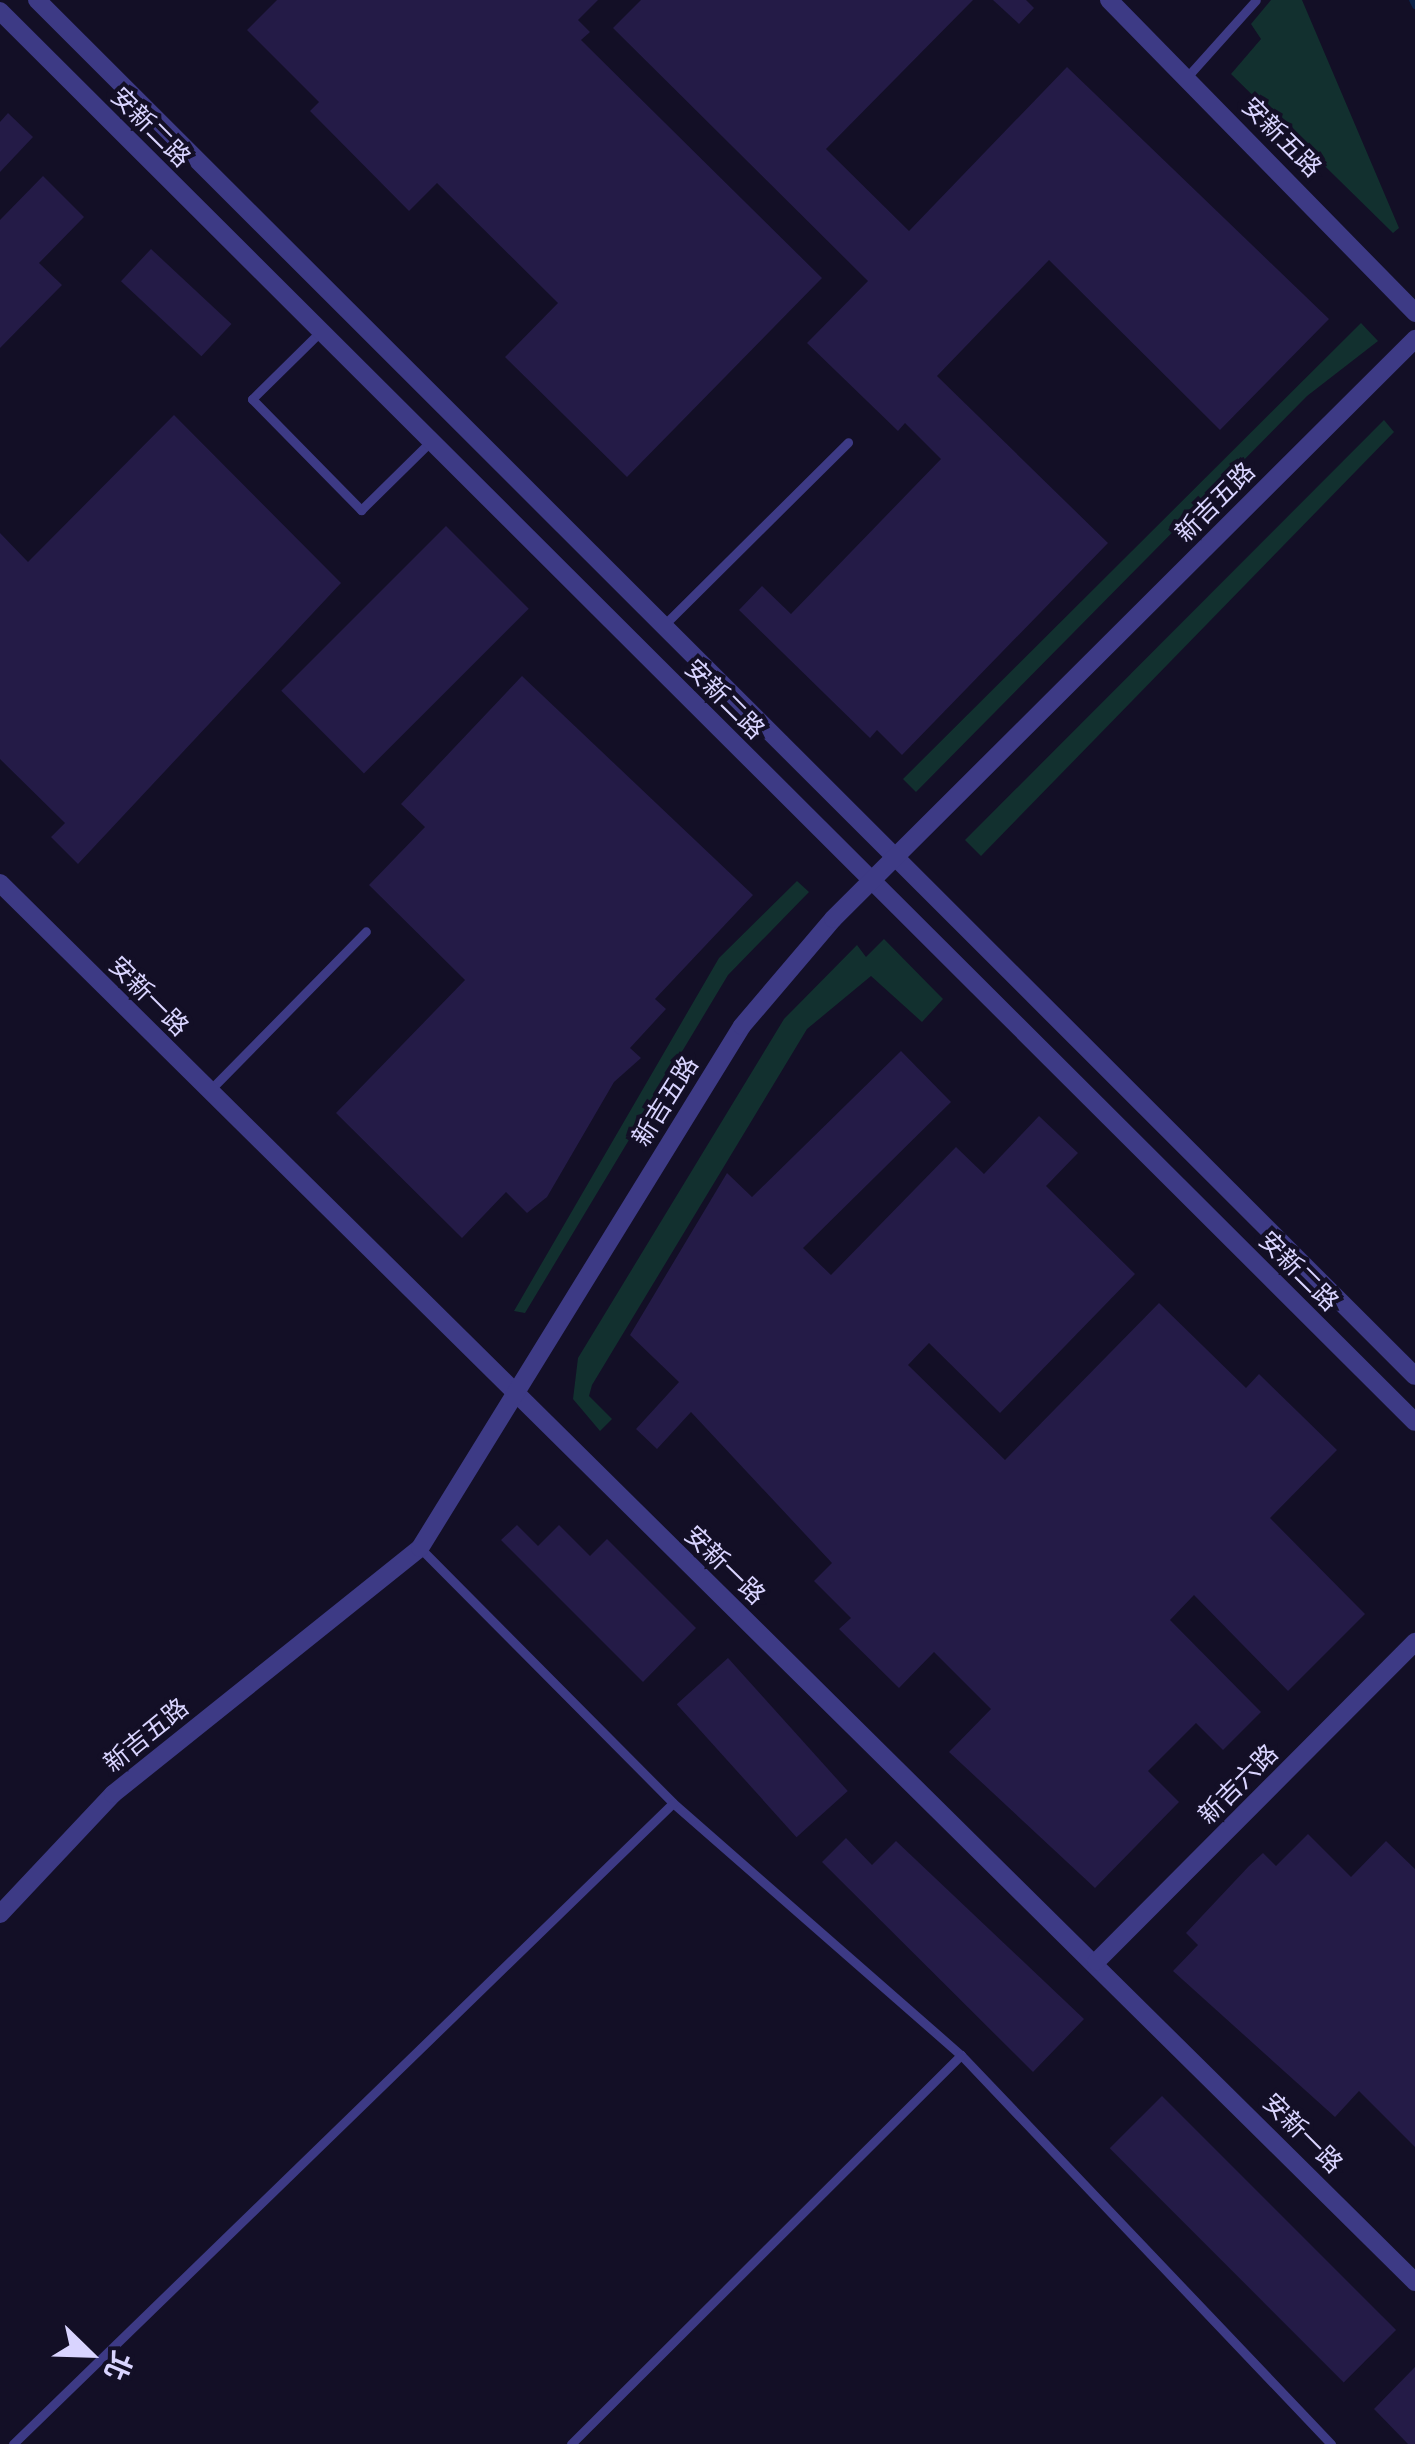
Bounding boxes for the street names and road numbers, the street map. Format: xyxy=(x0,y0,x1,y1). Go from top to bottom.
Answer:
street label: 安新二路 xyxy=(105,81,197,173)
street label: 安新五路 xyxy=(1236,91,1328,183)
street label: 新吉五路 xyxy=(1169,456,1261,548)
street label: 安新二路 xyxy=(679,653,771,745)
street label: 安新一路 xyxy=(103,950,195,1042)
street label: 新吉五路 xyxy=(626,1051,704,1151)
street label: 安新二路 xyxy=(1253,1225,1345,1317)
street label: 安新一路 xyxy=(679,1519,771,1611)
street label: 新吉五路 xyxy=(98,1692,194,1778)
street label: 新吉六路 xyxy=(1192,1738,1284,1830)
street label: 安新一路 xyxy=(1257,2087,1349,2179)

